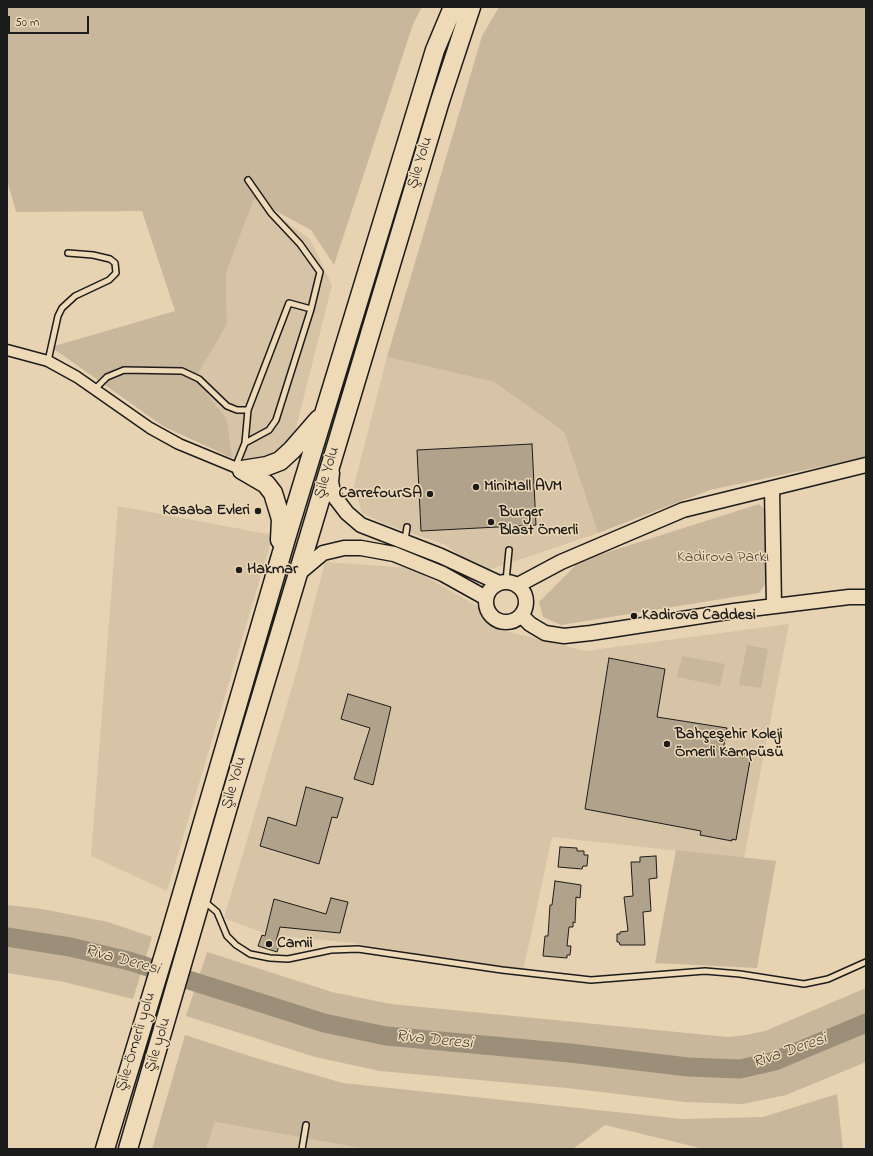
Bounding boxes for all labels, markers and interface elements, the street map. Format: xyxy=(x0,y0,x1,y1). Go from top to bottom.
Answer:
scale bar xyxy=(10,8,91,34)
text: 50 m xyxy=(15,14,39,32)
street label: Şile Yolu xyxy=(404,135,438,191)
street label: Şile Yolu xyxy=(311,445,345,501)
place label: MiniMall AVM xyxy=(484,477,562,497)
marker: MiniMall AVM xyxy=(471,482,481,492)
place label: CarrefourSA xyxy=(339,484,422,504)
marker: CarrefourSA xyxy=(425,489,435,499)
place label: Kasaba Evleri xyxy=(162,501,250,521)
place label: Burger Blast Ömerli xyxy=(499,503,578,541)
marker: Kasaba Evleri xyxy=(253,506,263,516)
marker: Burger Blast Ömerli xyxy=(486,517,496,527)
park label: Kadirova Parkı xyxy=(677,548,769,568)
place label: Hakmar xyxy=(247,560,298,580)
marker: Hakmar xyxy=(234,565,244,575)
place label: Kadirova Caddesi xyxy=(642,606,756,626)
marker: Kadirova Caddesi xyxy=(629,611,639,621)
place label: Bahçeşehir Koleji Ömerli Kampüsü xyxy=(675,725,783,763)
marker: Bahçeşehir Koleji Ömerli Kampüsü xyxy=(662,739,672,749)
street label: Şile Yolu xyxy=(218,755,252,811)
place label: Camii xyxy=(277,934,313,954)
marker: Camii xyxy=(264,939,274,949)
water label: Riva Deresi xyxy=(82,941,162,981)
street label: Şile-Ömerli yolu xyxy=(113,990,161,1094)
street label: Şile yolu xyxy=(142,1015,176,1075)
water label: Riva Deresi xyxy=(395,1027,473,1055)
water label: Riva Deresi xyxy=(750,1030,830,1074)

